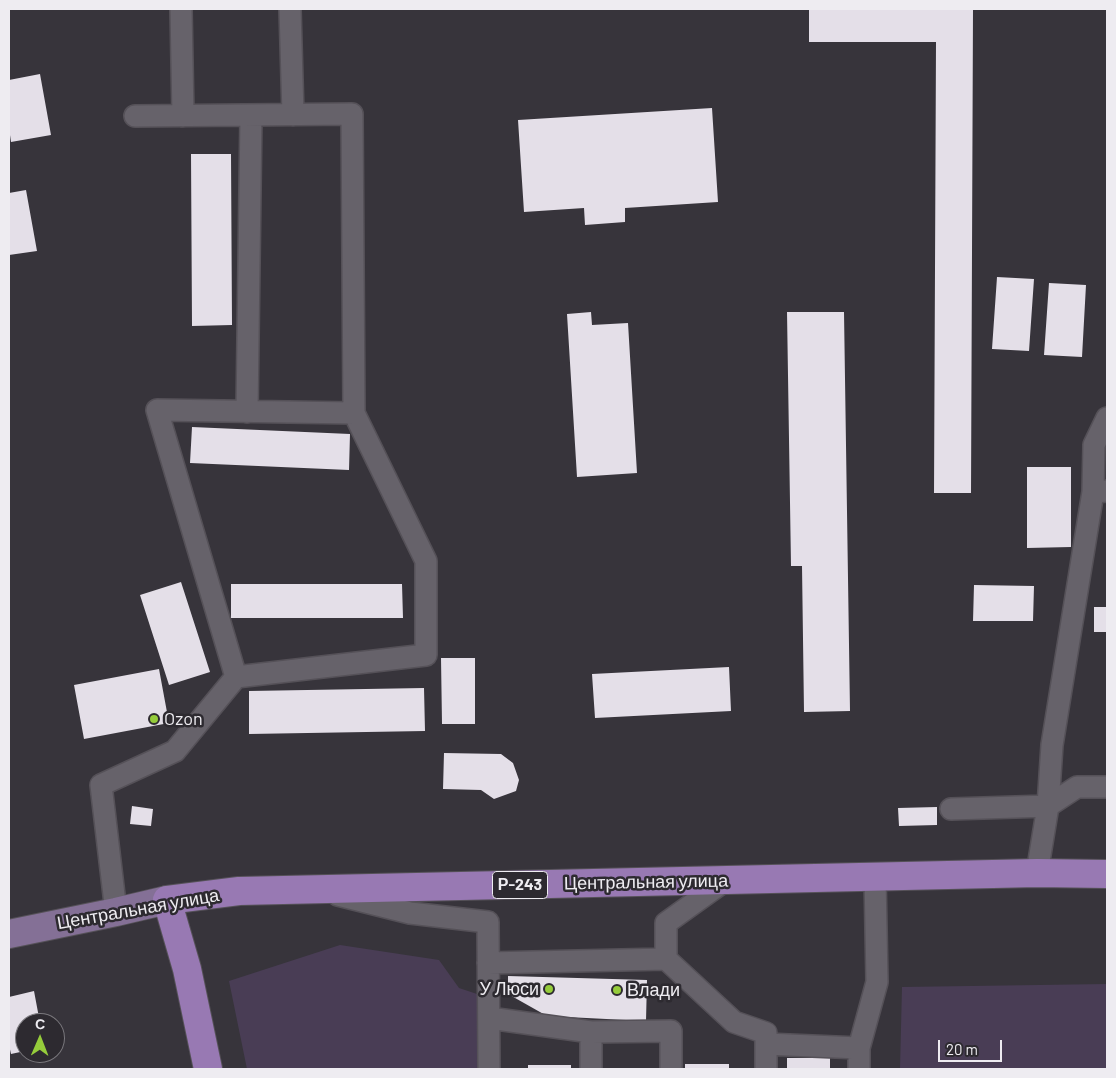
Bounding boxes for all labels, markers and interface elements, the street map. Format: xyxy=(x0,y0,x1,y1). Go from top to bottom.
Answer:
place label: Ozon xyxy=(164,708,203,730)
marker: Ozon xyxy=(148,713,160,725)
street label: Центральная улица xyxy=(564,870,728,894)
road number: Р-243 xyxy=(492,872,548,898)
street label: Центральная улица xyxy=(55,884,221,934)
place label: У Люси xyxy=(480,978,539,1000)
place label: Влади xyxy=(627,979,680,1001)
marker: У Люси xyxy=(543,983,555,995)
marker: Влади xyxy=(611,984,623,996)
north arrow xyxy=(15,1013,65,1063)
text: С xyxy=(35,1015,45,1032)
scale bar xyxy=(941,1030,1005,1062)
text: 20 m xyxy=(946,1040,978,1058)

